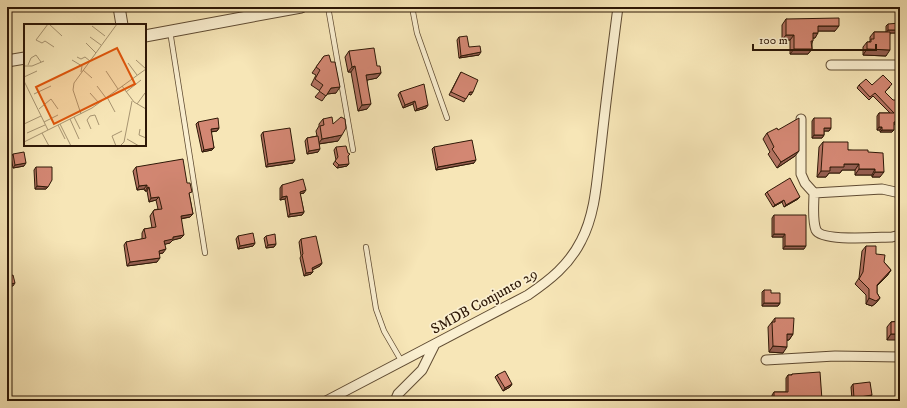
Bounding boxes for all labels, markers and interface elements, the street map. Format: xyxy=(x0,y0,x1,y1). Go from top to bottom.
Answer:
inset map xyxy=(24,24,146,146)
scale bar xyxy=(753,26,876,52)
text: 100 m xyxy=(759,33,788,48)
street label: SMDB Conjunto 29 xyxy=(428,264,541,339)

